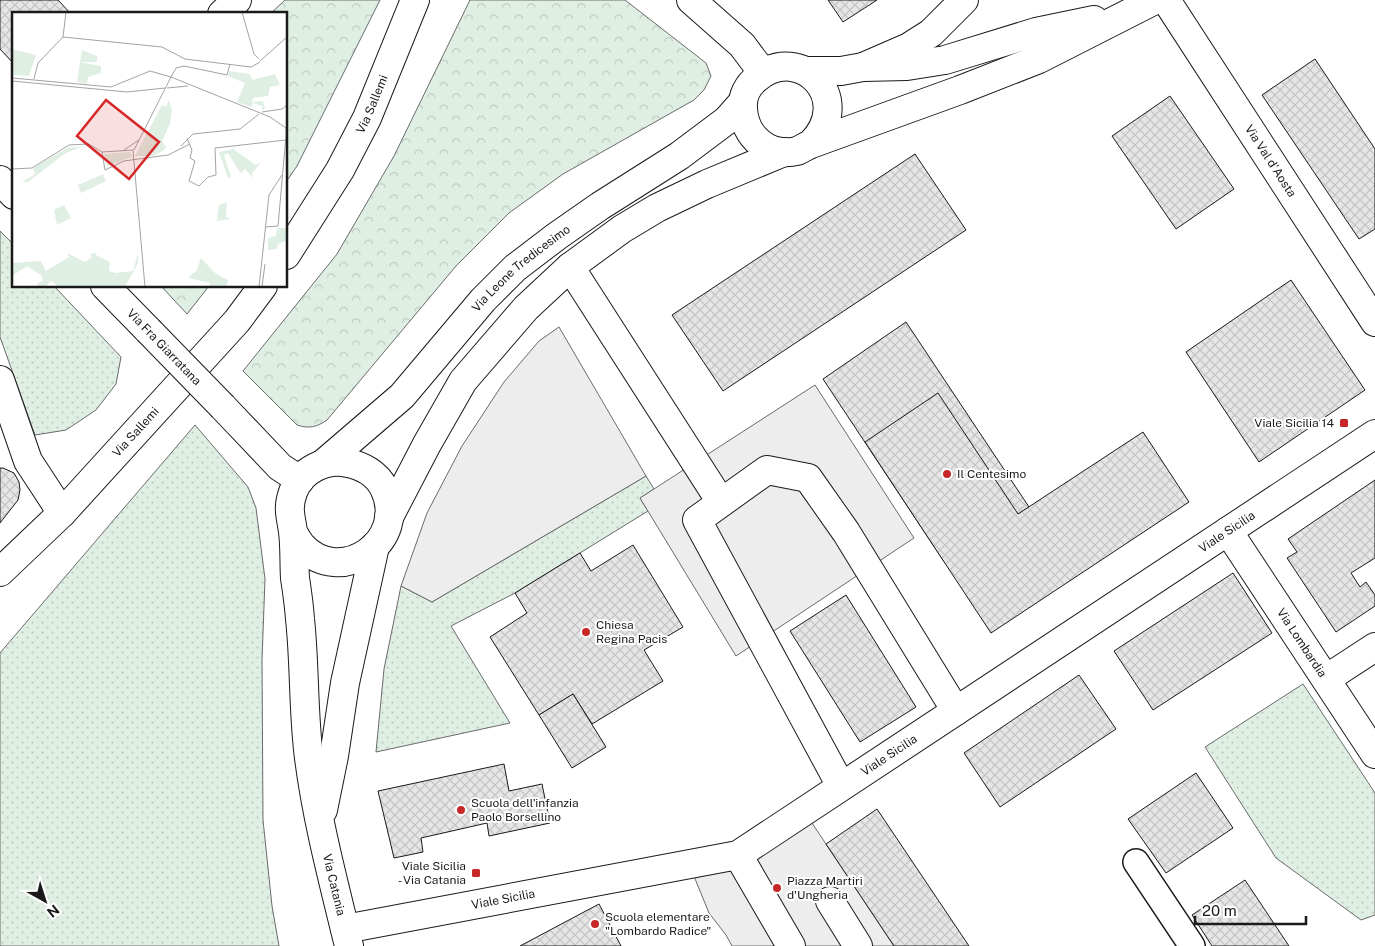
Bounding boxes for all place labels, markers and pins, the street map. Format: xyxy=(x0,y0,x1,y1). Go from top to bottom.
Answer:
place label: Viale Sicilia 14 xyxy=(1254,416,1334,430)
marker: Viale Sicilia 14 xyxy=(1338,417,1350,429)
place label: Il Centesimo xyxy=(957,467,1026,481)
marker: Il Centesimo xyxy=(941,468,953,480)
place label: Chiesa Regina Pacis xyxy=(596,618,667,646)
marker: Chiesa Regina Pacis xyxy=(580,626,592,638)
place label: Scuola dell'infanzia Paolo Borsellino xyxy=(471,796,579,824)
marker: Scuola dell'infanzia Paolo Borsellino xyxy=(455,804,467,816)
place label: Viale Sicilia - Via Catania xyxy=(398,859,466,887)
marker: Viale Sicilia - Via Catania xyxy=(470,867,482,879)
place label: Piazza Martiri d'Ungheria xyxy=(787,874,863,902)
marker: Piazza Martiri d'Ungheria xyxy=(771,882,783,894)
place label: Scuola elementare "Lombardo Radice" xyxy=(605,910,711,938)
marker: Scuola elementare "Lombardo Radice" xyxy=(589,918,601,930)

